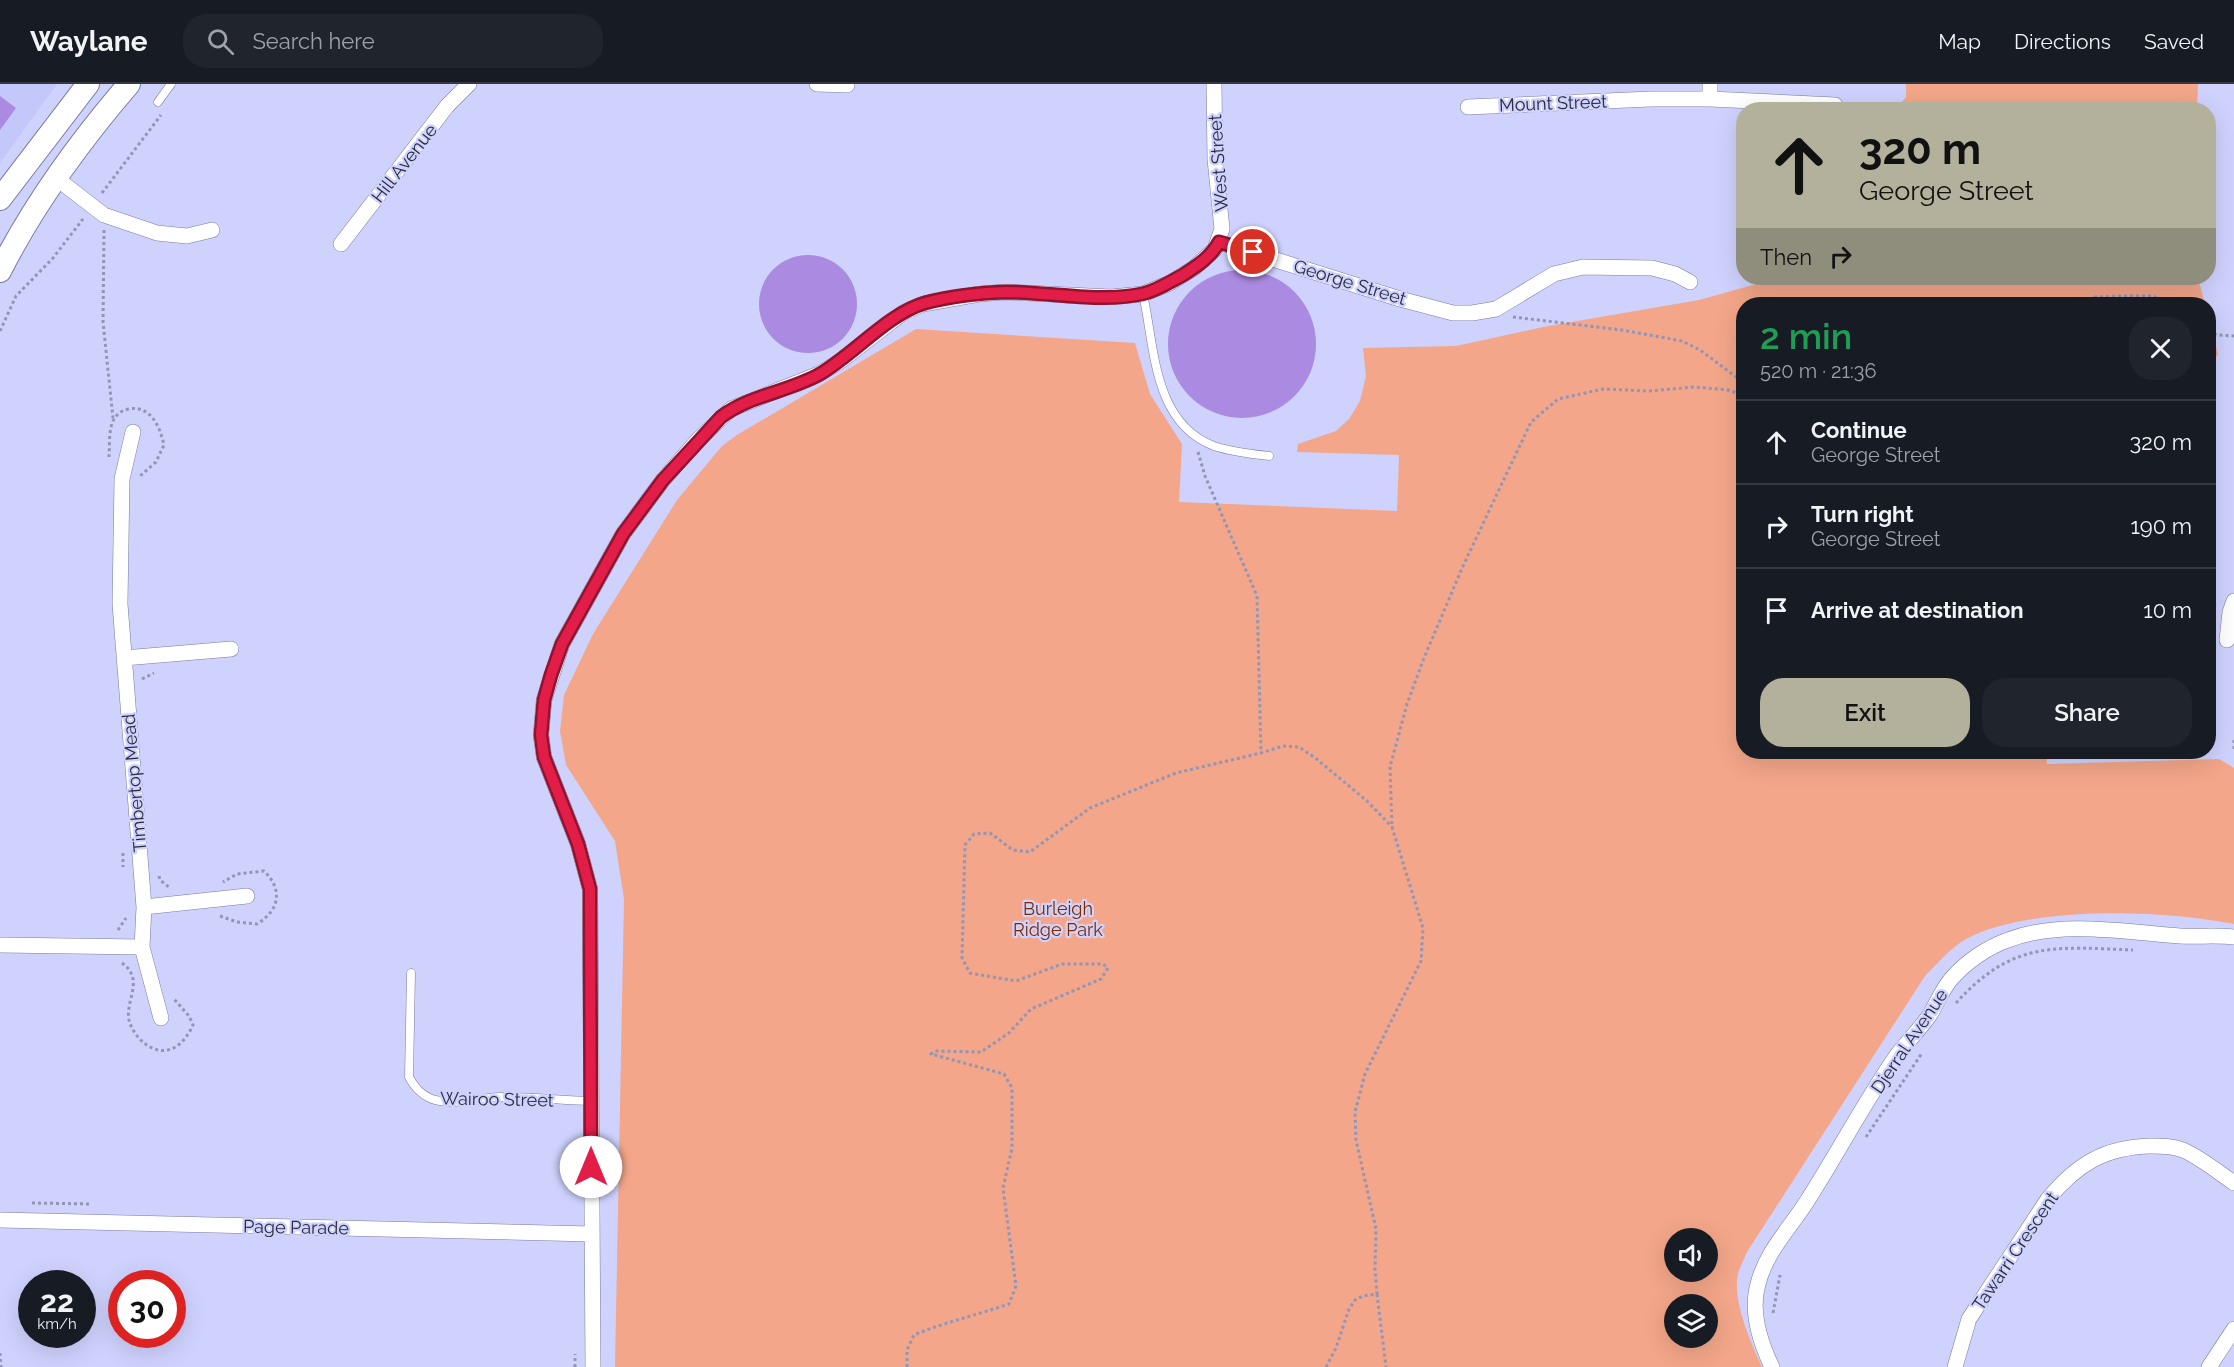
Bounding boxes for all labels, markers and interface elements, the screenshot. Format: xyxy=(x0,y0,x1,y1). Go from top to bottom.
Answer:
search box xyxy=(183,14,603,68)
text: Waylane xyxy=(30,25,147,58)
icon: search xyxy=(204,25,237,58)
text: Search here xyxy=(252,28,375,54)
text: Map xyxy=(1938,29,1981,54)
text: Directions xyxy=(2014,29,2111,54)
text: Saved xyxy=(2144,29,2204,54)
street label: Mount Street xyxy=(1499,91,1607,115)
street label: West Street xyxy=(1204,114,1232,212)
street label: Hill Avenue xyxy=(367,119,441,206)
text: 320 m xyxy=(1859,125,1981,174)
icon: ahead xyxy=(1760,126,1838,204)
text: George Street xyxy=(1859,175,2034,206)
pin xyxy=(1227,226,1278,277)
icon: arrive xyxy=(1236,235,1269,268)
icon: right xyxy=(1824,240,1857,273)
text: Then xyxy=(1760,244,1812,270)
street label: George Street xyxy=(1291,255,1409,309)
text: 2 min xyxy=(1760,315,1852,357)
button: close xyxy=(2129,317,2192,380)
text: 520 m · 21:36 xyxy=(1760,359,1877,383)
text: Continue xyxy=(1811,417,1907,443)
icon: ahead xyxy=(1760,426,1793,459)
text: 320 m xyxy=(2129,429,2192,455)
text: George Street xyxy=(1811,443,1940,467)
text: Turn right xyxy=(1811,501,1914,527)
icon: right xyxy=(1760,510,1793,543)
text: 190 m xyxy=(2130,513,2192,539)
text: George Street xyxy=(1811,527,1940,551)
icon: arrive xyxy=(1760,594,1793,627)
text: Arrive at destination xyxy=(1811,597,2024,623)
text: 10 m xyxy=(2143,597,2192,623)
button: Exit xyxy=(1760,678,1970,747)
button: Share xyxy=(1982,678,2192,747)
street label: Timbertop Mead xyxy=(117,713,151,853)
park label: Burleigh Ridge Park xyxy=(1013,898,1103,940)
street label: Djerral Avenue xyxy=(1866,984,1952,1097)
street label: Wairoo Street xyxy=(440,1088,554,1110)
position arrow xyxy=(559,1135,623,1199)
street label: Tawarri Crescent xyxy=(1968,1188,2062,1314)
street label: Page Parade xyxy=(243,1216,350,1238)
map controls xyxy=(1664,1228,1718,1348)
button: sound xyxy=(1664,1228,1718,1282)
speed limit sign: 30 xyxy=(108,1270,186,1348)
text: 22 xyxy=(40,1284,74,1319)
button: layers xyxy=(1664,1294,1718,1348)
text: km/h xyxy=(37,1315,77,1333)

